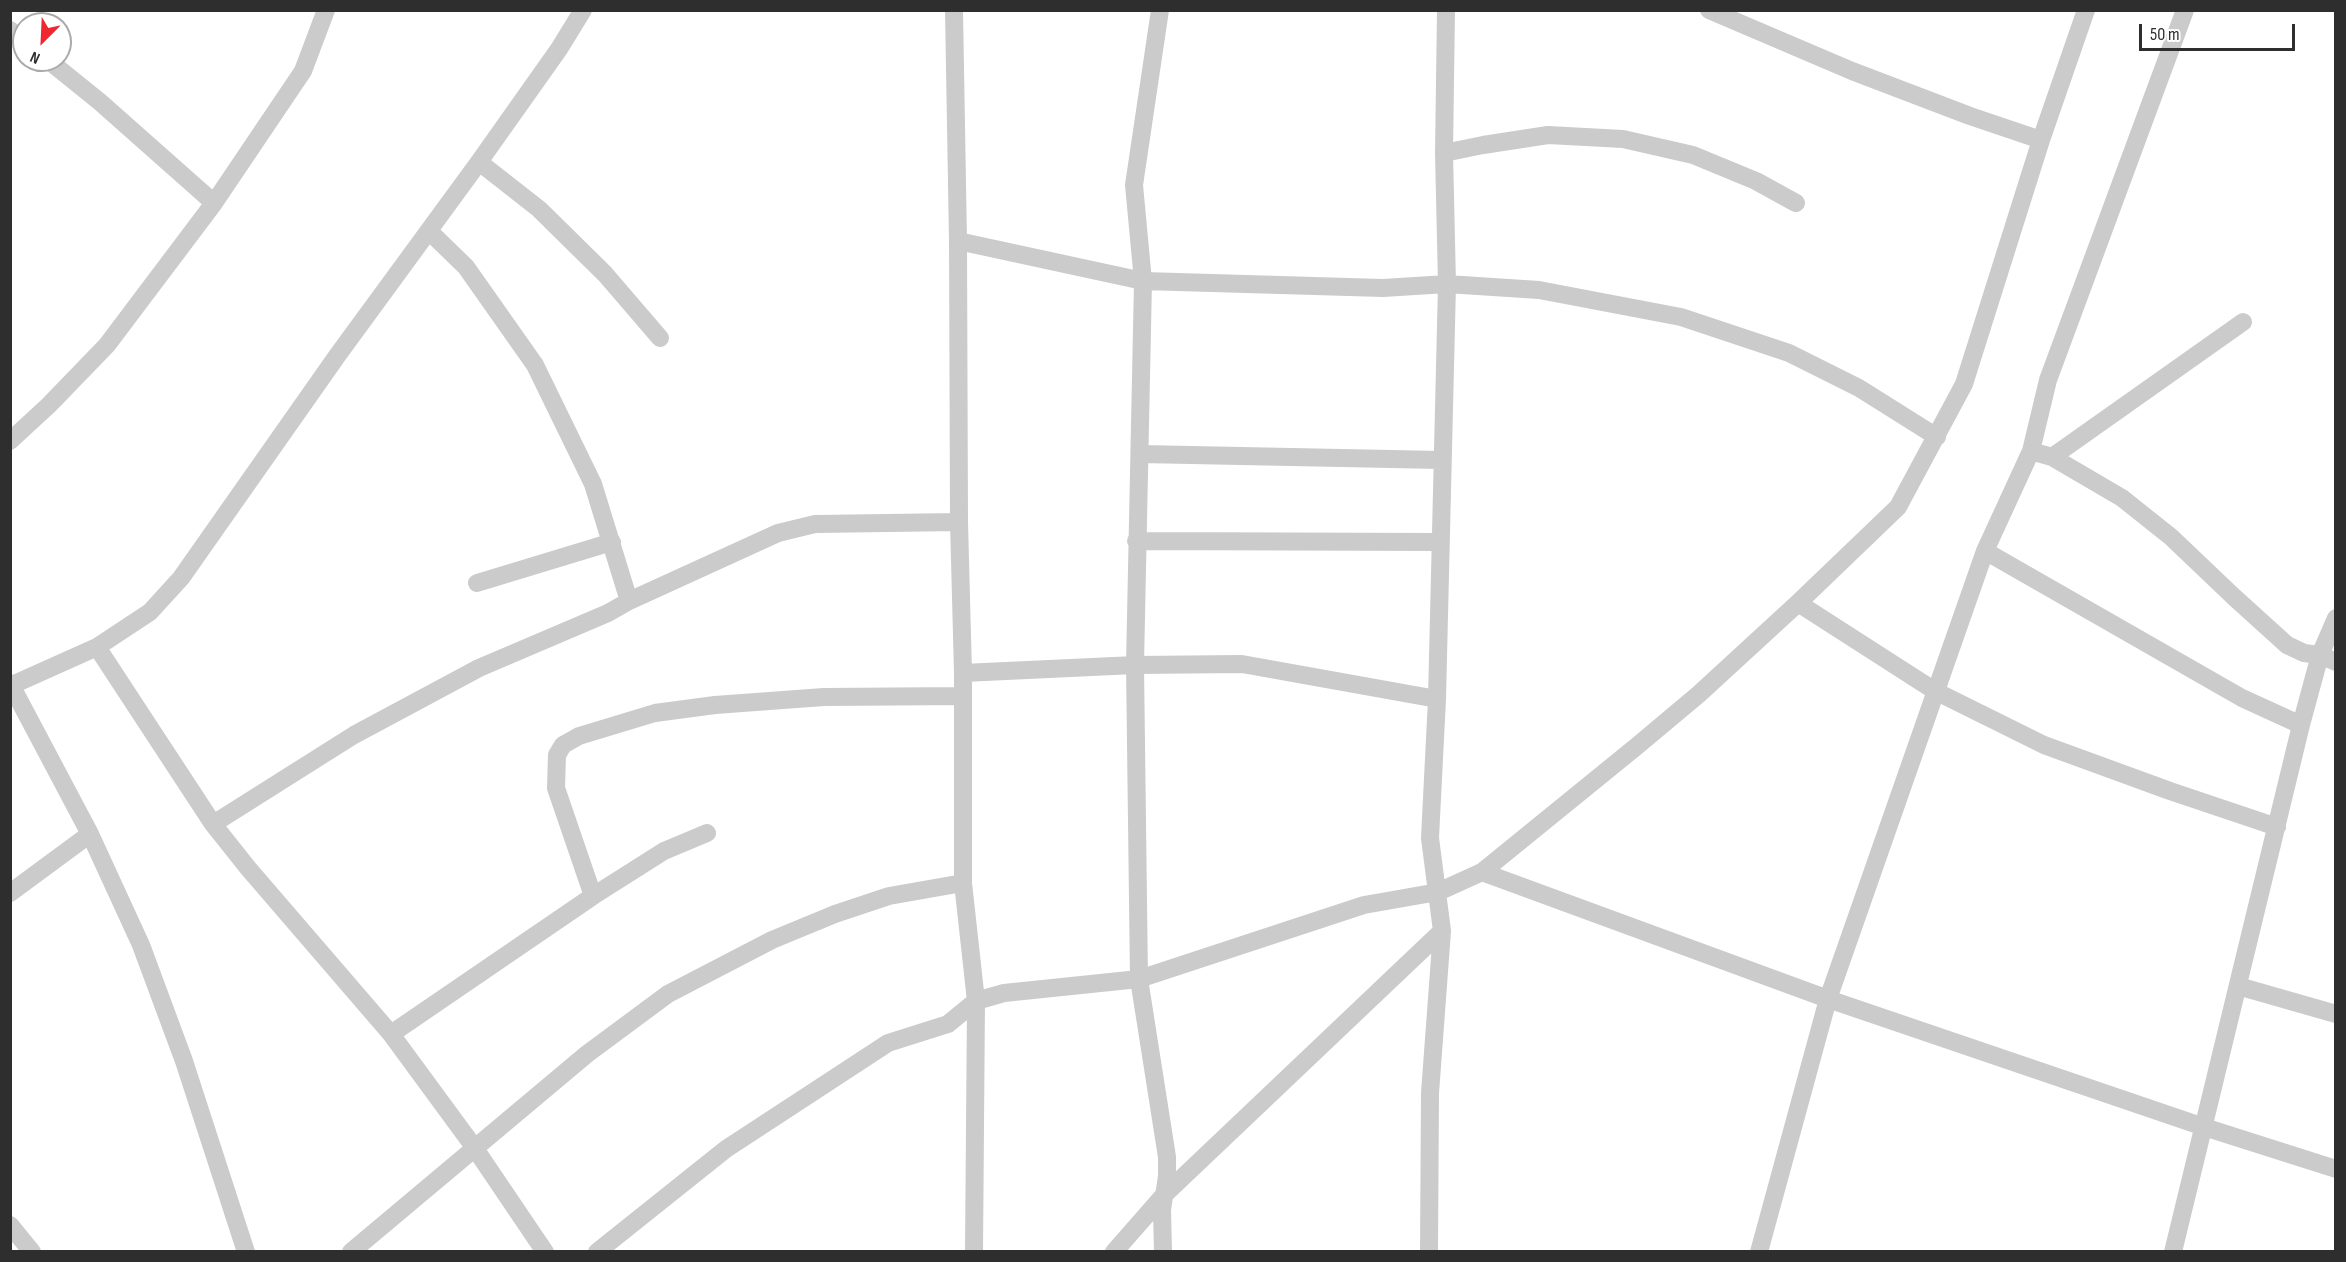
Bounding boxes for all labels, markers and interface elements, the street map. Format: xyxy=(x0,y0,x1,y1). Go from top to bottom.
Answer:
north arrow xyxy=(12,12,72,72)
scale bar xyxy=(2142,12,2298,50)
text: 50 m xyxy=(2150,24,2180,45)
text: N xyxy=(28,47,43,67)

